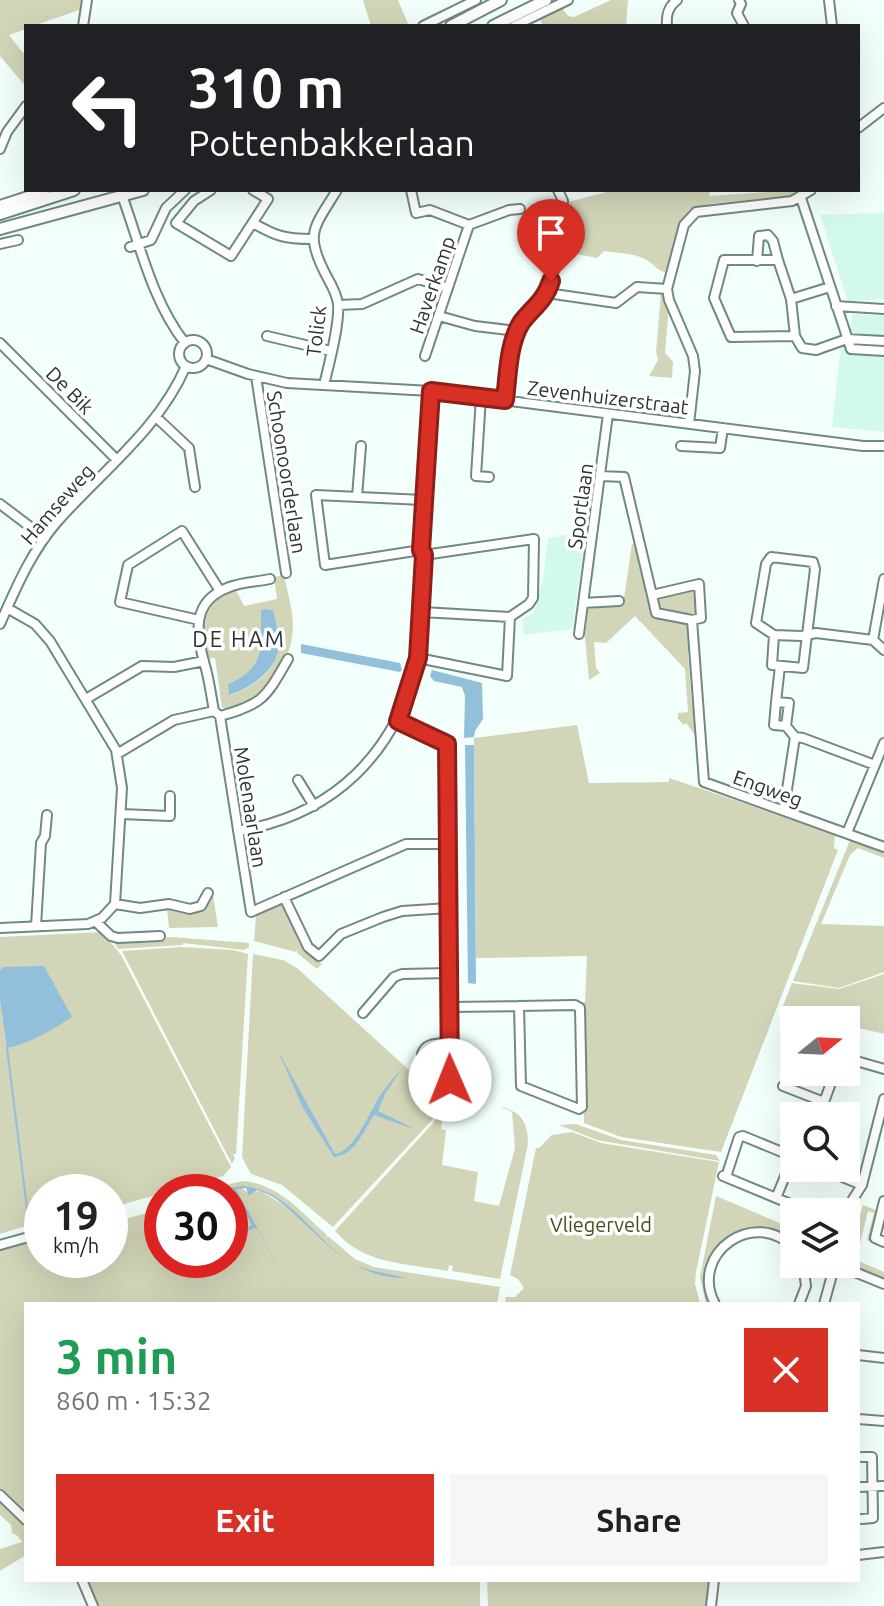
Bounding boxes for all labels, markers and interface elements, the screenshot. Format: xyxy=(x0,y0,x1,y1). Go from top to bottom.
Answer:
icon: left xyxy=(56,56,160,160)
text: 310 m xyxy=(188,56,344,119)
text: Pottenbakkerlaan xyxy=(188,122,475,163)
pin xyxy=(517,199,585,281)
icon: arrive xyxy=(529,211,573,255)
street label: Haverkamp xyxy=(405,233,459,337)
street label: Tolick xyxy=(301,304,331,358)
street label: De Bik xyxy=(42,362,98,418)
street label: Zevenhuizerstraat xyxy=(526,376,690,418)
street label: Schoonoorderlaan xyxy=(263,389,311,555)
street label: Hamseweg xyxy=(16,459,98,549)
street label: Sportlaan xyxy=(563,462,597,550)
district label: DE HAM xyxy=(192,626,286,651)
street label: Molenaarlaan xyxy=(230,745,272,869)
street label: Engweg xyxy=(730,765,806,811)
north arrow xyxy=(780,1006,860,1086)
map controls xyxy=(780,1006,860,1278)
position arrow xyxy=(408,1038,492,1122)
button: search xyxy=(780,1102,860,1182)
speed limit sign: 30 xyxy=(144,1174,248,1278)
text: 19 xyxy=(53,1193,99,1238)
button: layers xyxy=(780,1198,860,1278)
park label: Vliegerveld xyxy=(550,1213,652,1236)
text: km/h xyxy=(53,1234,99,1257)
button: close xyxy=(744,1328,828,1412)
text: 3 min xyxy=(56,1329,177,1383)
text: 860 m · 15:32 xyxy=(56,1386,212,1415)
button: Exit xyxy=(56,1474,434,1566)
button: Share xyxy=(450,1474,828,1566)

